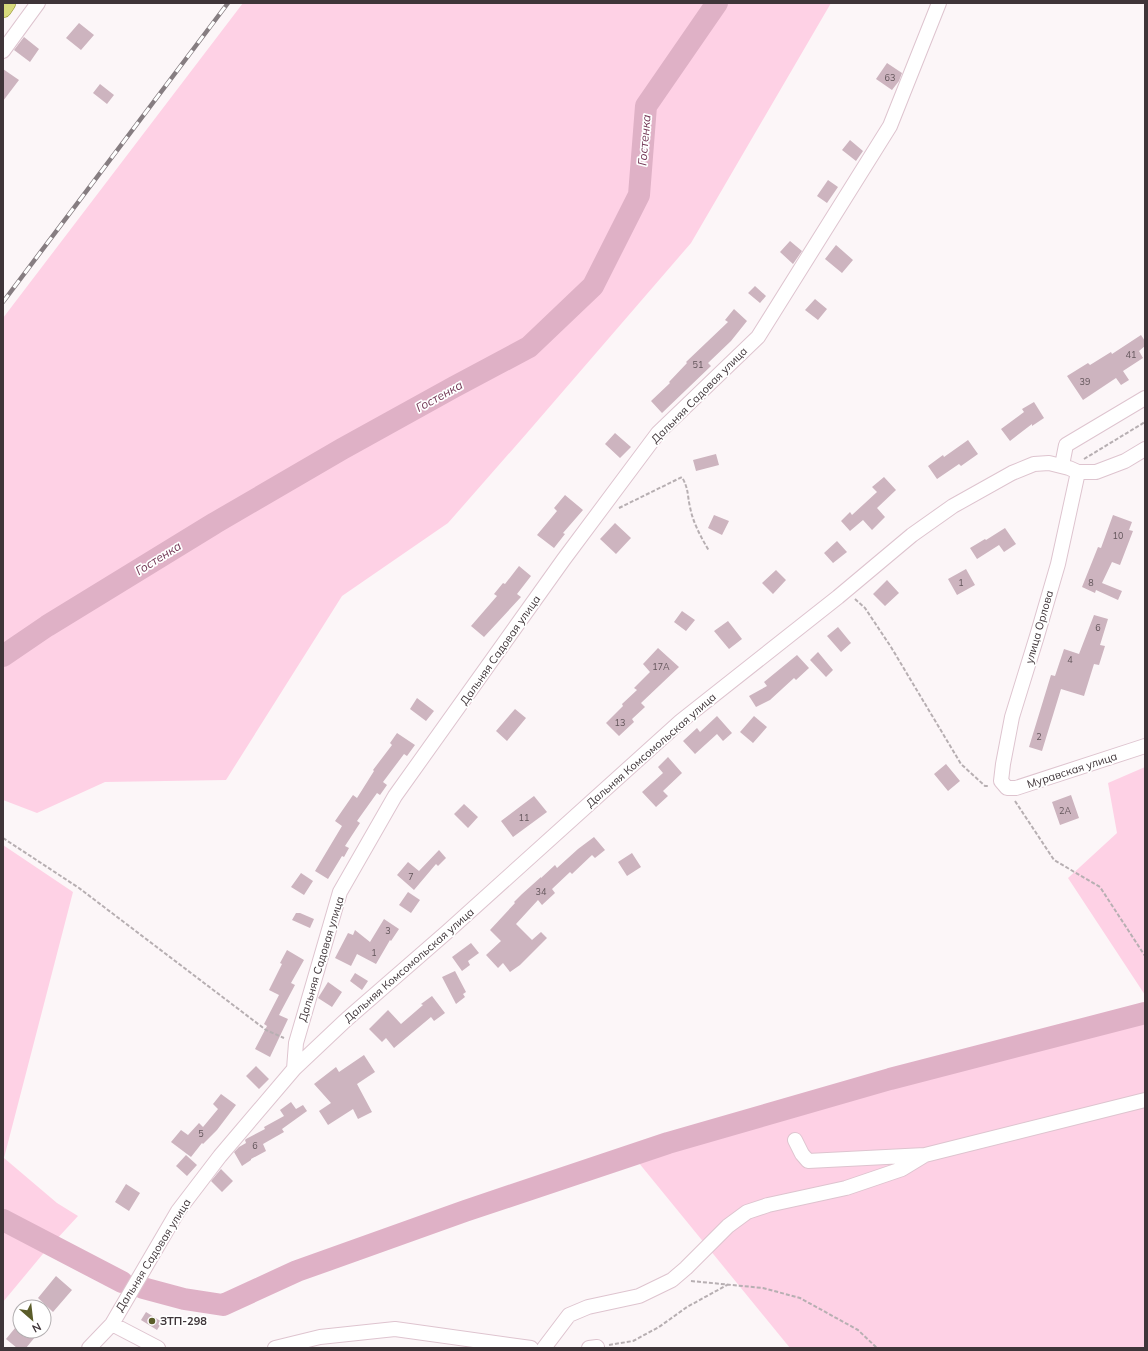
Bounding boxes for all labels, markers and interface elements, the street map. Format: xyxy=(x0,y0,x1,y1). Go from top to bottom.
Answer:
house number: 63 xyxy=(885,72,895,83)
water label: Гостенка xyxy=(634,114,654,166)
street label: Дальняя Садовая улица xyxy=(648,344,750,446)
house number: 41 xyxy=(1126,349,1136,360)
house number: 51 xyxy=(693,359,703,370)
house number: 39 xyxy=(1080,376,1090,387)
water label: Гостенка xyxy=(413,377,465,415)
house number: 10 xyxy=(1113,530,1123,541)
water label: Гостенка xyxy=(132,538,184,578)
house number: 1 xyxy=(958,577,964,588)
house number: 8 xyxy=(1088,577,1094,588)
street label: улица Орлова xyxy=(1022,589,1056,665)
street label: Дальняя Садовая улица xyxy=(457,593,543,707)
house number: 6 xyxy=(1095,622,1101,633)
house number: 4 xyxy=(1067,654,1073,665)
house number: 17А xyxy=(652,661,670,672)
street label: Дальняя Комсомольская улица xyxy=(583,690,719,810)
house number: 13 xyxy=(615,717,625,728)
house number: 2 xyxy=(1036,731,1042,742)
street label: Муравская улица xyxy=(1025,749,1119,791)
house number: 2А xyxy=(1059,805,1071,816)
house number: 11 xyxy=(519,812,529,823)
house number: 7 xyxy=(408,871,414,882)
house number: 34 xyxy=(536,886,547,897)
street label: Дальняя Садовая улица xyxy=(295,895,347,1023)
street label: Дальняя Комсомольская улица xyxy=(341,905,477,1025)
house number: 3 xyxy=(385,925,391,936)
house number: 1 xyxy=(371,947,377,958)
house number: 5 xyxy=(198,1128,204,1139)
house number: 6 xyxy=(252,1140,258,1151)
street label: Дальняя Садовая улица xyxy=(112,1196,194,1314)
north arrow xyxy=(12,1299,52,1339)
place label: ЗТП-298 xyxy=(160,1314,207,1328)
marker: ЗТП-298 xyxy=(147,1316,157,1326)
text: N xyxy=(30,1320,44,1336)

